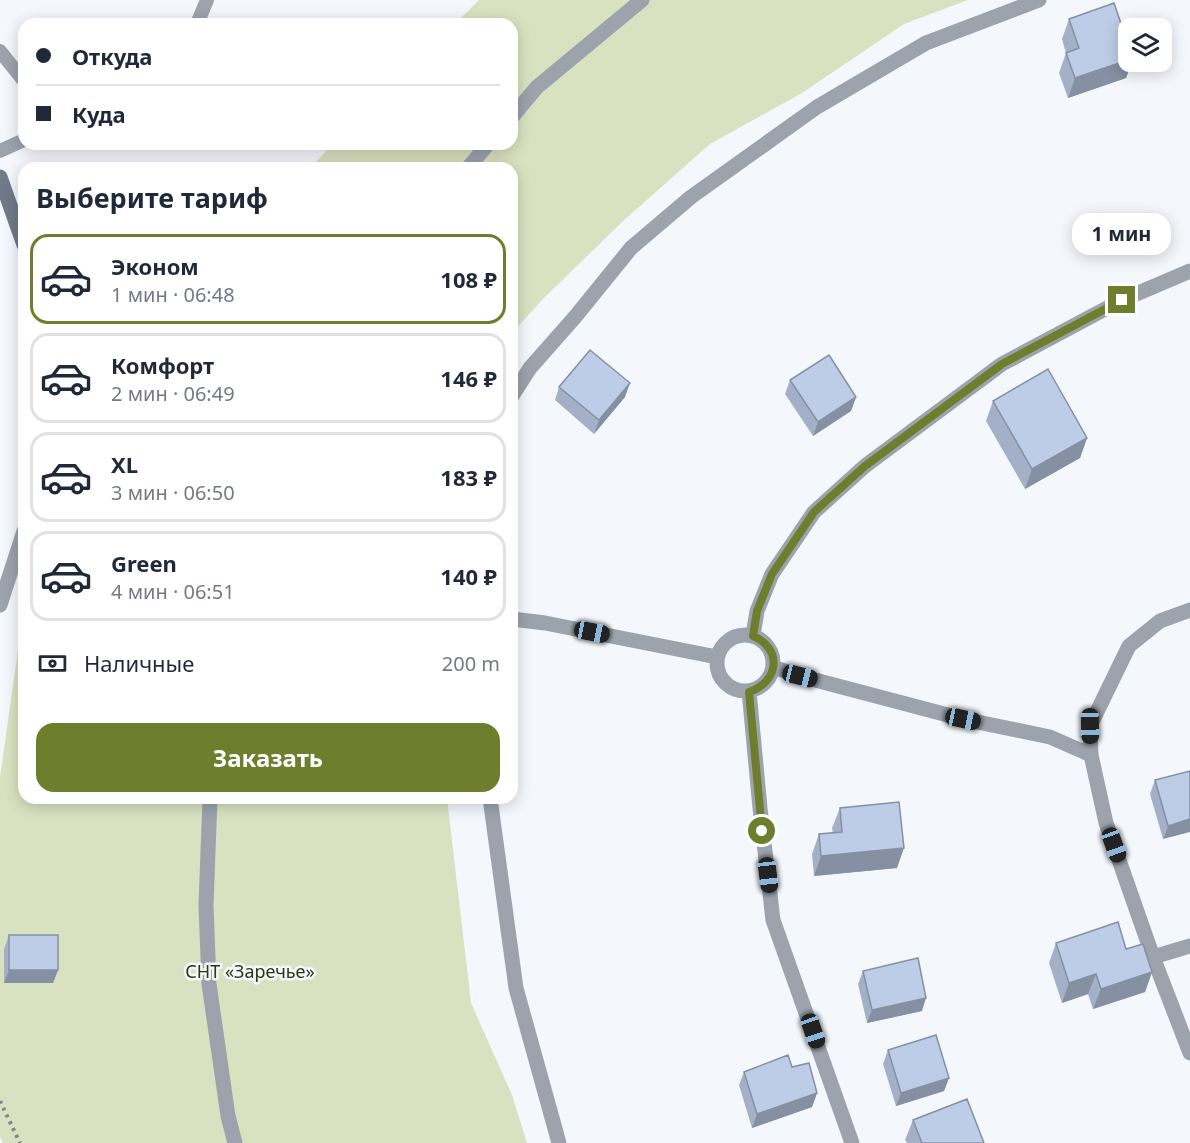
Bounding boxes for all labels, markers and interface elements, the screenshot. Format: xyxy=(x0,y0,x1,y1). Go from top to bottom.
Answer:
map controls xyxy=(1118,18,1172,72)
button: layers xyxy=(1118,18,1172,72)
text: Откуда xyxy=(72,41,152,71)
text: Куда xyxy=(72,99,126,129)
text: Выберите тариф xyxy=(36,179,268,216)
callout: 1 мин xyxy=(1072,213,1172,255)
text: 1 мин xyxy=(1092,220,1151,247)
text: Эконом xyxy=(111,251,199,281)
icon: car xyxy=(39,252,93,306)
text: 108 ₽ xyxy=(440,264,497,294)
text: 1 мин · 06:48 xyxy=(111,281,235,308)
route end xyxy=(1108,286,1135,313)
text: Комфорт xyxy=(111,350,214,380)
icon: car xyxy=(39,351,93,405)
text: 146 ₽ xyxy=(440,363,497,393)
text: 2 мин · 06:49 xyxy=(111,380,235,407)
text: XL xyxy=(111,449,138,479)
icon: car xyxy=(39,450,93,504)
text: 183 ₽ xyxy=(440,462,497,492)
text: 3 мин · 06:50 xyxy=(111,479,235,506)
text: Green xyxy=(111,548,177,578)
icon: car xyxy=(39,549,93,603)
text: 140 ₽ xyxy=(440,561,497,591)
text: 4 мин · 06:51 xyxy=(111,578,235,605)
car xyxy=(573,620,611,644)
icon: cash xyxy=(36,647,69,680)
text: Наличные xyxy=(84,648,194,678)
text: 200 m xyxy=(442,650,500,677)
car xyxy=(780,663,820,689)
car xyxy=(944,706,982,732)
car xyxy=(1081,708,1099,744)
button: Заказать xyxy=(36,723,500,792)
route start xyxy=(748,817,775,844)
car xyxy=(1099,825,1129,865)
car xyxy=(757,856,779,894)
park label: СНТ «Заречье» xyxy=(185,959,315,983)
car xyxy=(799,1011,827,1051)

